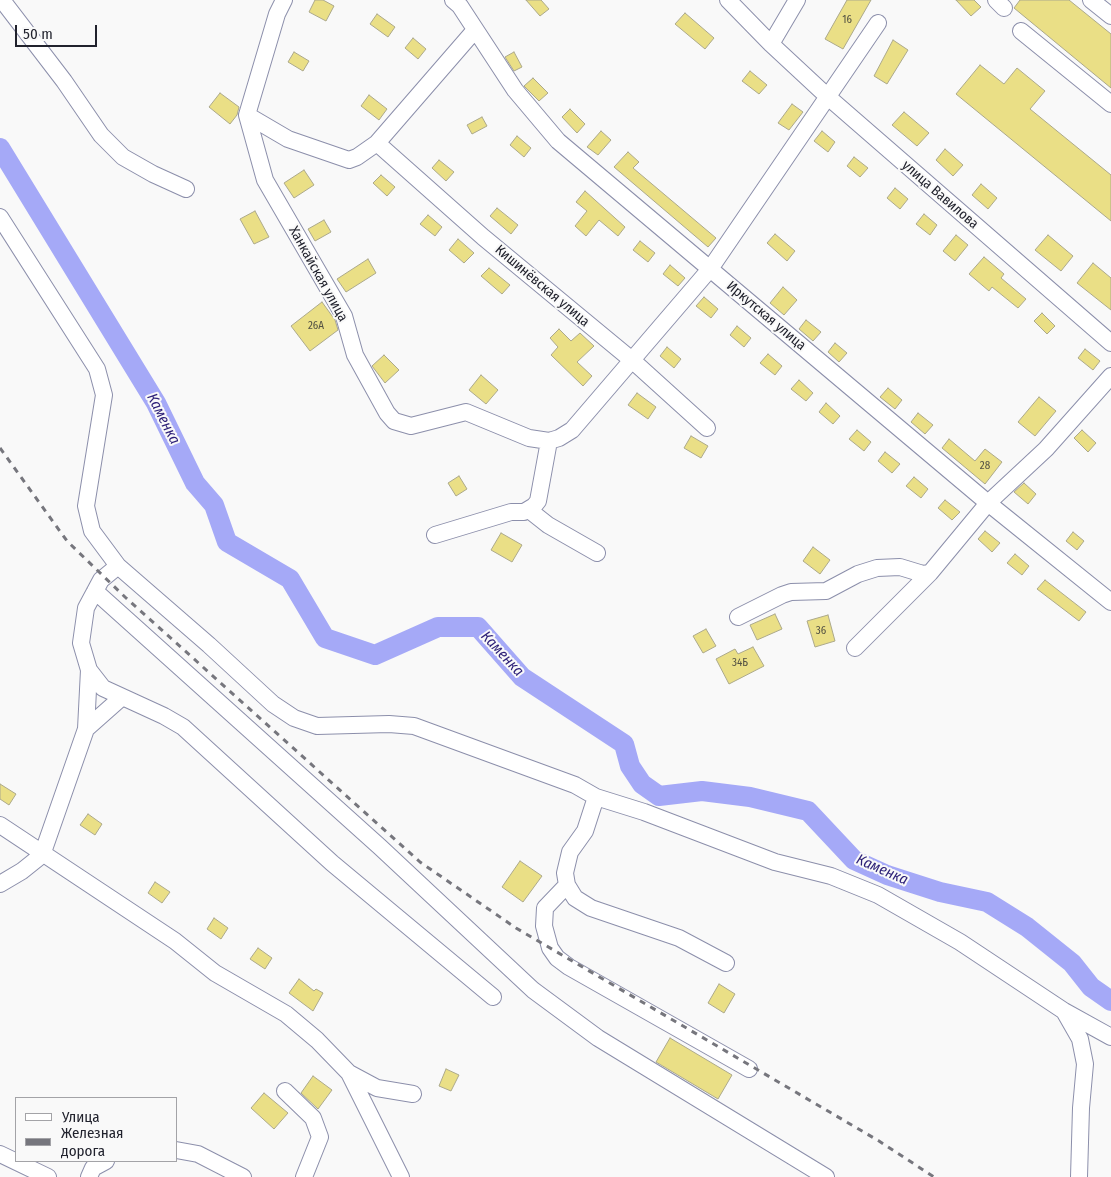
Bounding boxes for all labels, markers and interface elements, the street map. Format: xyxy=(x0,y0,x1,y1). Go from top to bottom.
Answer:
house number: 16 xyxy=(842,13,852,27)
scale bar xyxy=(18,15,100,47)
text: 50 m xyxy=(23,25,53,43)
street label: улица Вавилова xyxy=(898,157,982,233)
street label: Ханкайская улица xyxy=(285,223,351,325)
street label: Кишинёвская улица xyxy=(491,242,593,330)
street label: Иркутская улица xyxy=(723,278,809,354)
house number: 26А xyxy=(308,319,324,333)
water label: Каменка xyxy=(143,391,183,447)
house number: 28 xyxy=(980,459,990,473)
house number: 36 xyxy=(816,624,826,638)
water label: Каменка xyxy=(477,628,527,680)
house number: 34Б xyxy=(732,656,748,670)
water label: Каменка xyxy=(853,851,911,889)
legend xyxy=(15,1097,178,1162)
text: Улица xyxy=(62,1108,100,1126)
text: Железная дорога xyxy=(61,1124,123,1160)

